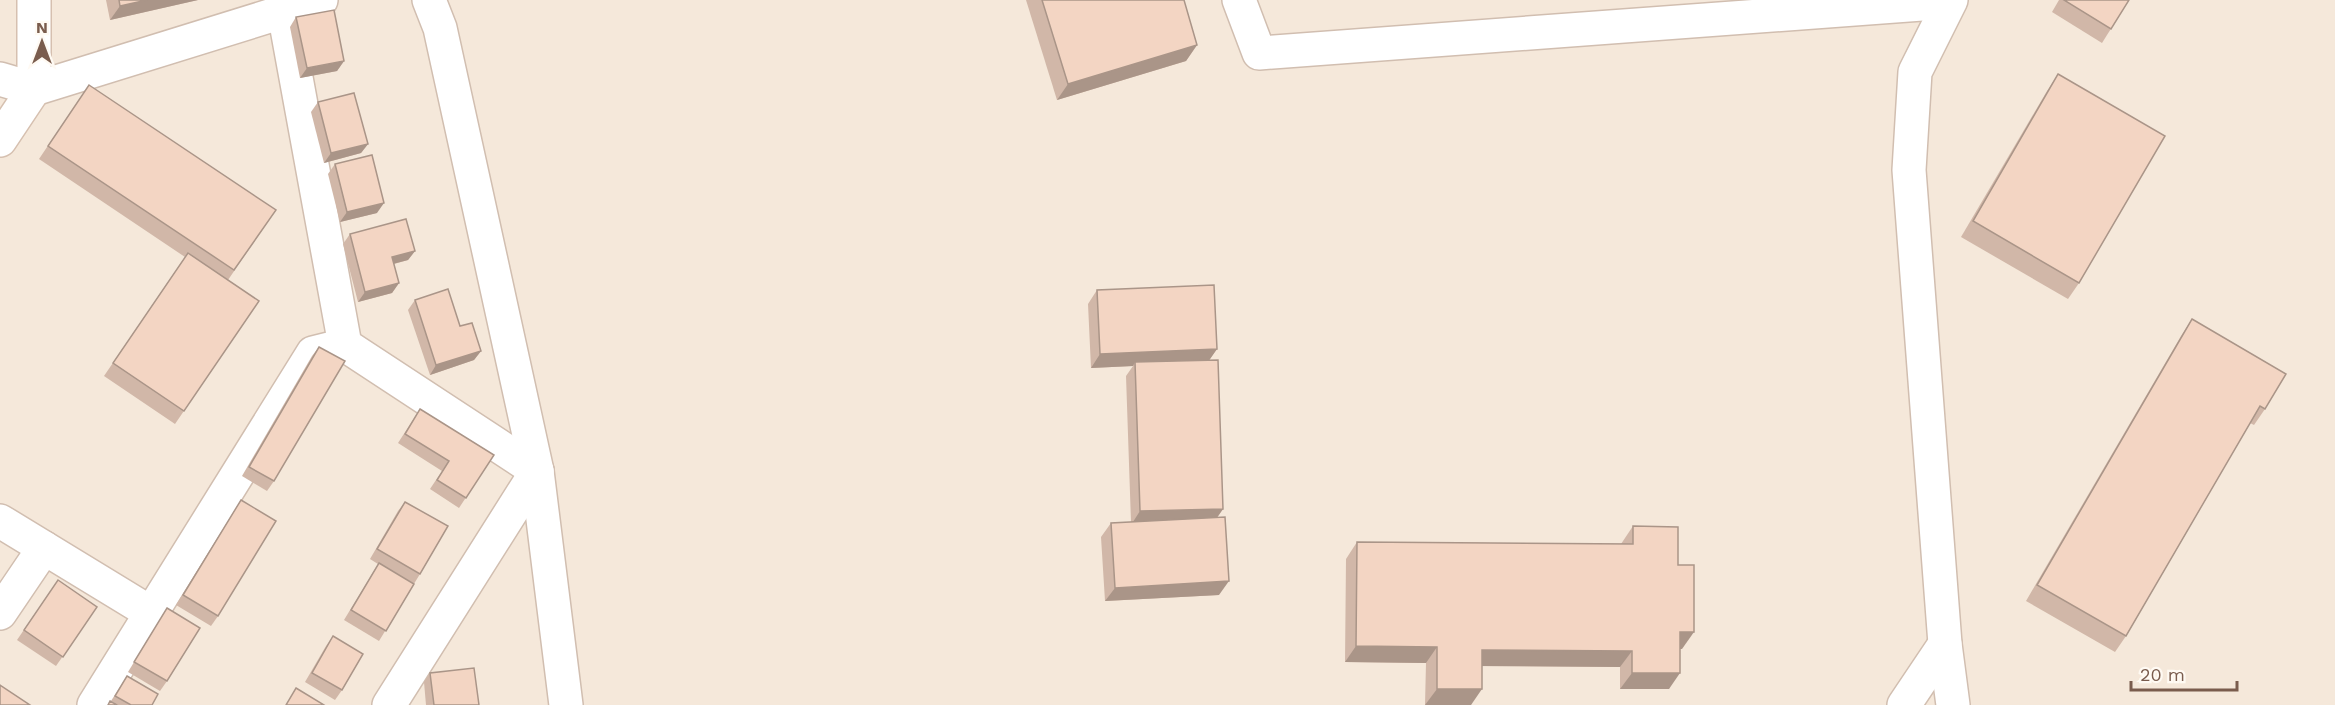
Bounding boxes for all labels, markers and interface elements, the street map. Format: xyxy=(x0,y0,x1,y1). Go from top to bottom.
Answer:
north arrow xyxy=(12,12,72,72)
text: N xyxy=(36,18,48,37)
scale bar xyxy=(2131,654,2238,692)
text: 20 m xyxy=(2140,664,2185,685)

